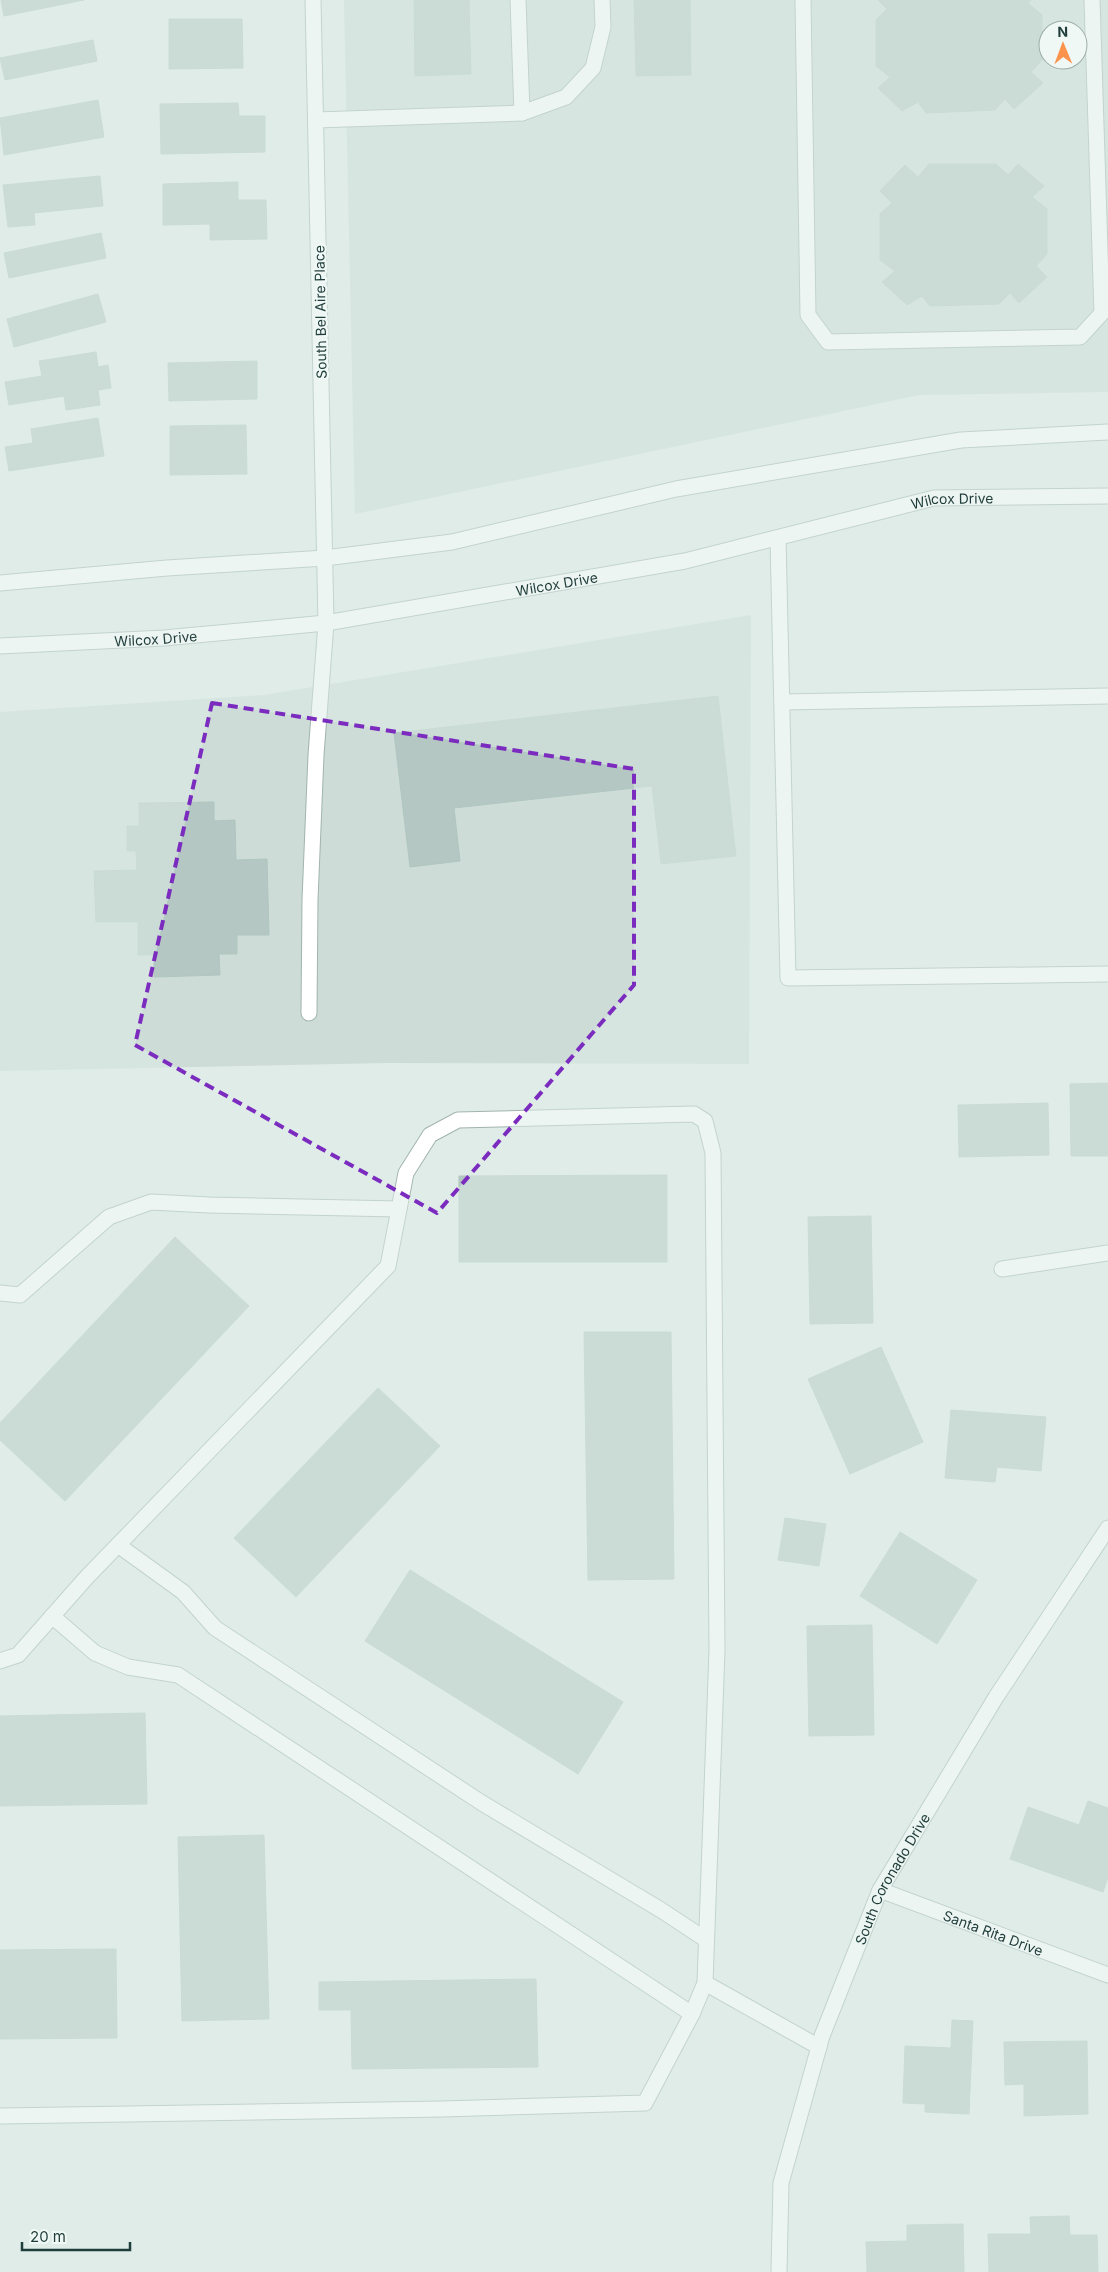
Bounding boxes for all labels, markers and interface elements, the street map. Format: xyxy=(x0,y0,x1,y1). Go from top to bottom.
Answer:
north arrow xyxy=(1038,20,1088,70)
text: N xyxy=(1057,23,1068,40)
street label: South Bel Aire Place xyxy=(310,245,330,379)
street label: Wilcox Drive xyxy=(909,489,994,512)
street label: Wilcox Drive xyxy=(514,568,599,599)
street label: Wilcox Drive xyxy=(114,626,198,649)
street label: South Coronado Drive xyxy=(851,1810,933,1947)
street label: Santa Rita Drive xyxy=(941,1906,1046,1959)
scale bar xyxy=(22,2220,130,2252)
text: 20 m xyxy=(30,2227,66,2246)

